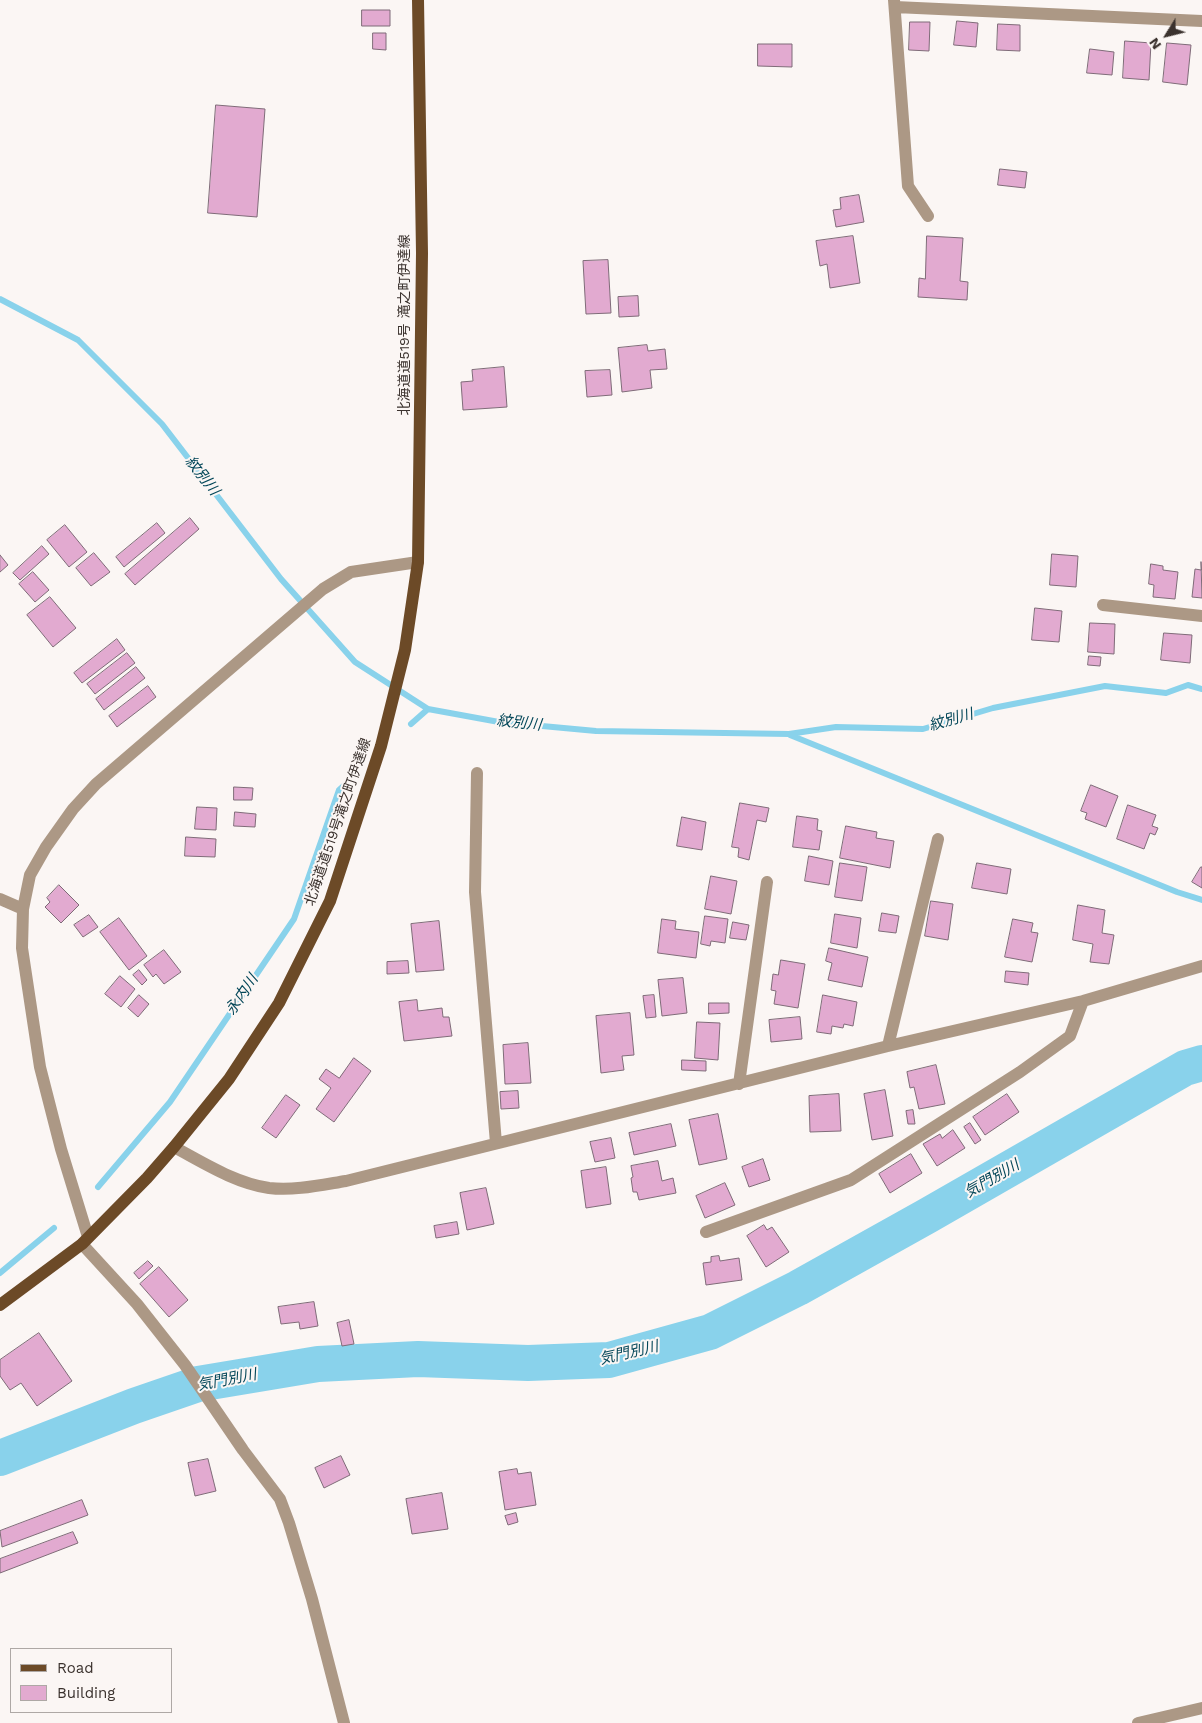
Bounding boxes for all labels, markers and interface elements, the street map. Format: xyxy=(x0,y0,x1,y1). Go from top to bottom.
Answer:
north arrow xyxy=(1142,10,1192,60)
text: N xyxy=(1145,35,1164,53)
street label: 北海道道519号 滝之町伊達線 xyxy=(397,234,413,416)
water label: 紋別川 xyxy=(181,453,223,499)
water label: 紋別川 xyxy=(927,705,975,735)
water label: 紋別川 xyxy=(496,712,542,734)
street label: 北海道道519号滝之町伊達線 xyxy=(301,736,375,908)
water label: 永内川 xyxy=(222,971,262,1019)
water label: 気門別川 xyxy=(962,1156,1022,1202)
water label: 気門別川 xyxy=(598,1337,660,1369)
water label: 気門別川 xyxy=(196,1365,258,1395)
legend xyxy=(10,1648,172,1713)
text: Road xyxy=(57,1659,94,1677)
text: Building xyxy=(57,1684,115,1702)

